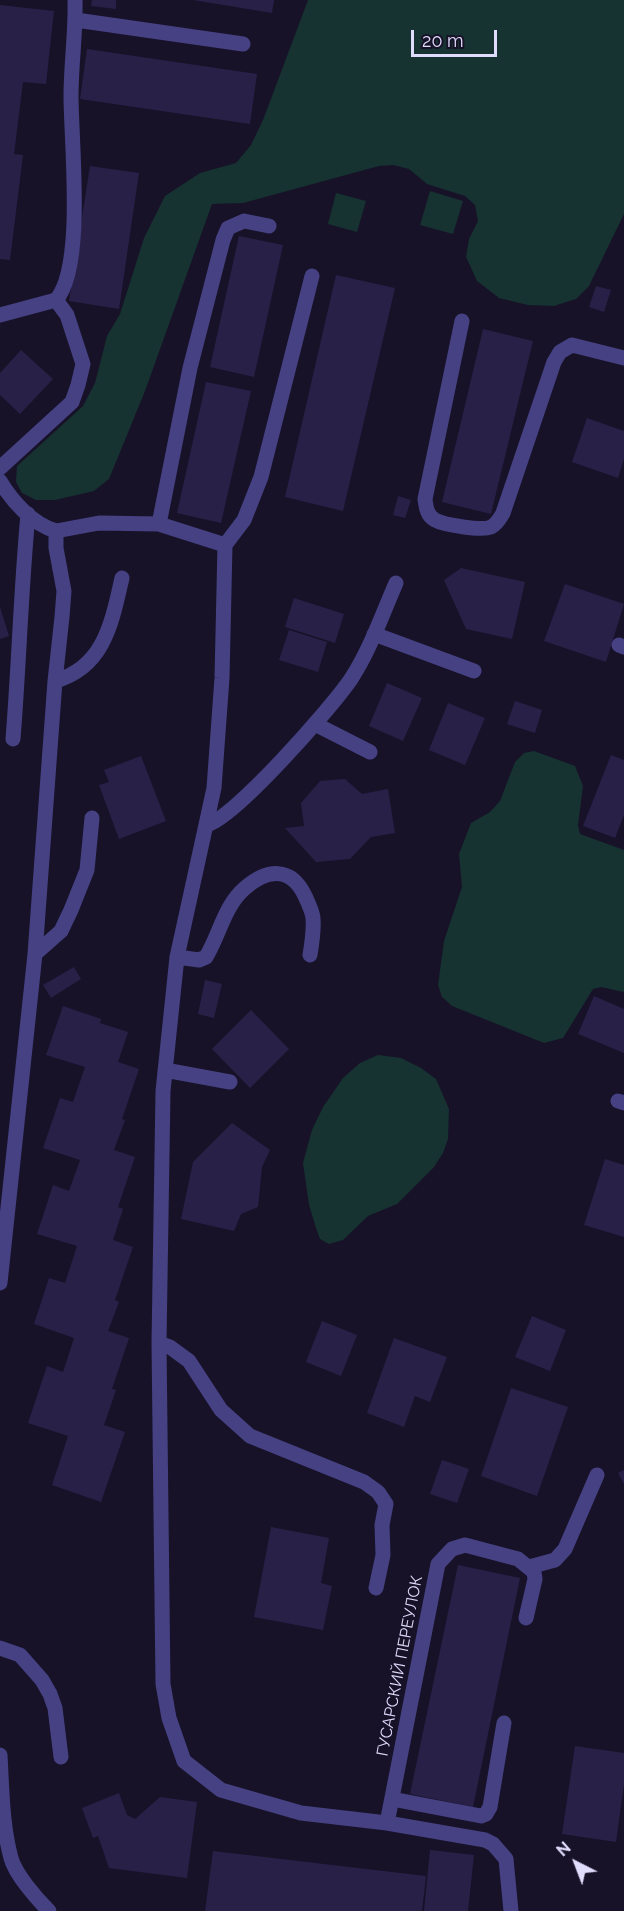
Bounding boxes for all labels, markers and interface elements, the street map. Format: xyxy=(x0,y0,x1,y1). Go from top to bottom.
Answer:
scale bar xyxy=(414,18,500,56)
text: 20 m xyxy=(422,30,464,51)
street label: ГУСАРСКИЙ ПЕРЕУЛОК xyxy=(373,1574,427,1758)
north arrow xyxy=(546,1833,606,1893)
text: N xyxy=(553,1838,575,1860)

